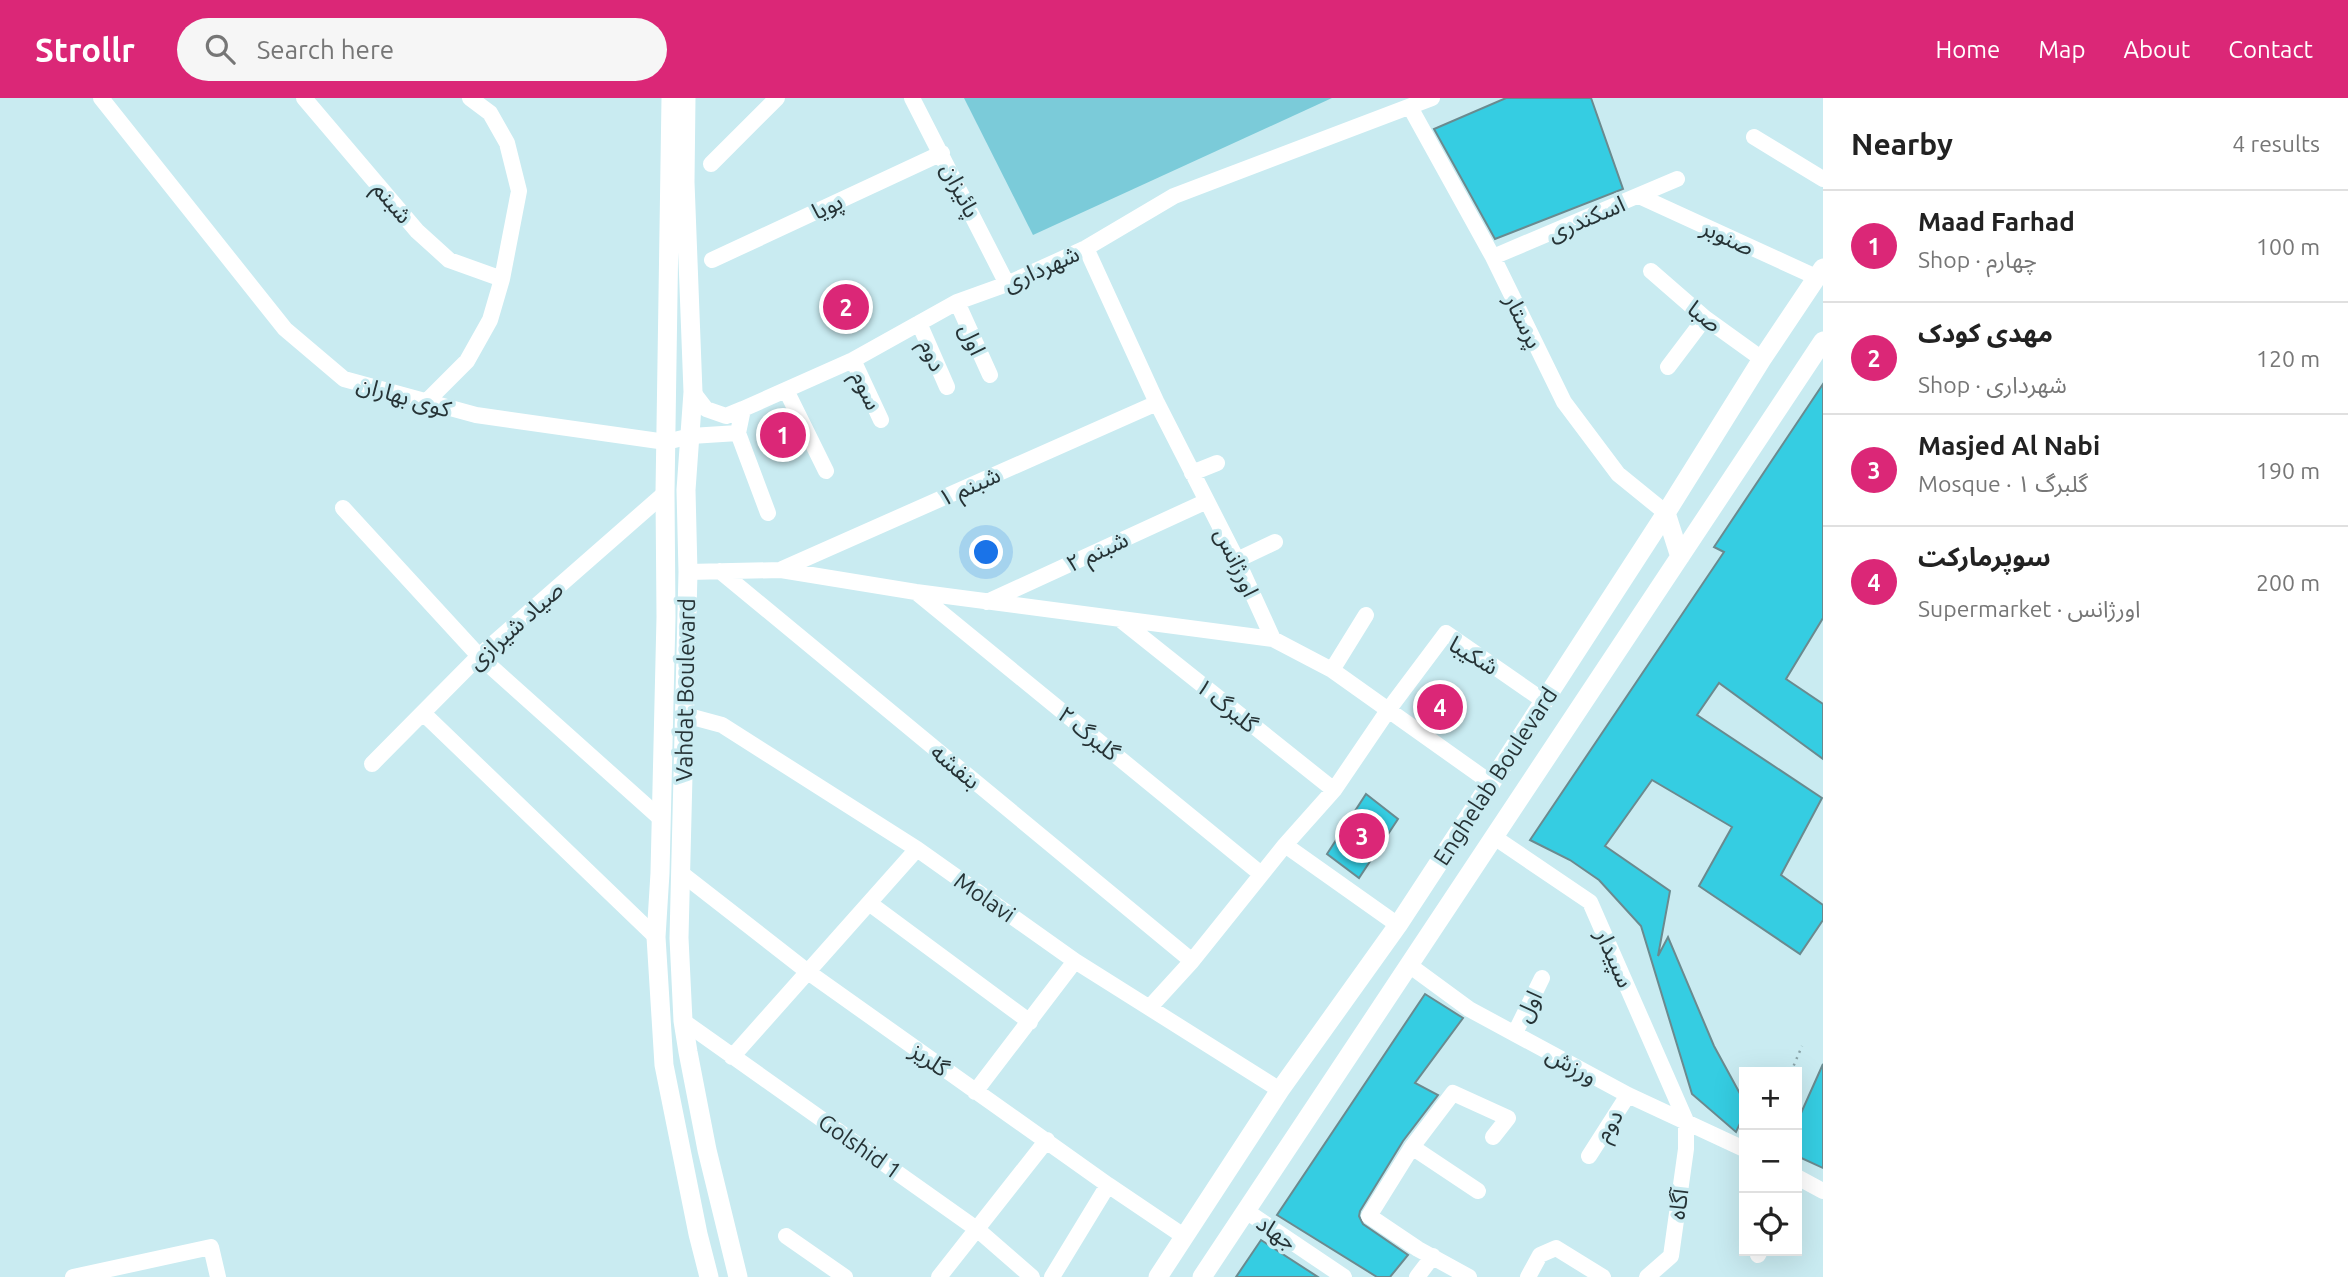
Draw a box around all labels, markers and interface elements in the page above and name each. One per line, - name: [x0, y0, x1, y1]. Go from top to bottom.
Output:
- search box: [177, 18, 667, 81]
- icon: search: [201, 30, 239, 68]
- text: Strollr: [35, 31, 135, 68]
- text: Search here: [257, 35, 394, 64]
- text: Home: [1935, 36, 2000, 63]
- text: Map: [2038, 36, 2085, 63]
- text: About: [2123, 36, 2190, 63]
- text: Contact: [2228, 36, 2313, 63]
- text: Nearby: [1851, 127, 1953, 161]
- text: 4 results: [2232, 131, 2320, 156]
- street label: پائیزان: [934, 158, 985, 223]
- street label: شبنم: [365, 176, 418, 231]
- street label: پویا: [808, 188, 848, 227]
- street label: اسکندری: [1544, 191, 1629, 247]
- text: Maad Farhad: [1918, 207, 2075, 236]
- street label: صنوبر: [1696, 214, 1758, 262]
- text: 1: [1868, 234, 1880, 259]
- text: 100 m: [2256, 234, 2320, 259]
- street label: شهرداری: [999, 240, 1084, 298]
- text: Shop · چهارم: [1918, 247, 2037, 272]
- pin: 2: [823, 281, 869, 333]
- street label: پرستار: [1497, 289, 1548, 354]
- street label: صبا: [1683, 295, 1727, 337]
- text: مهدی کودک: [1918, 318, 2053, 347]
- street label: اول: [953, 319, 991, 359]
- street label: دوم: [910, 335, 951, 377]
- text: 2: [1868, 346, 1880, 371]
- text: 120 m: [2256, 346, 2320, 371]
- street label: سوم: [842, 367, 887, 416]
- street label: کوی بهاران: [354, 371, 454, 423]
- text: Shop · شهرداری: [1918, 372, 2067, 397]
- pin: 1: [760, 409, 806, 461]
- text: Masjed Al Nabi: [1918, 431, 2100, 460]
- text: 3: [1868, 458, 1880, 483]
- text: 190 m: [2256, 458, 2320, 483]
- street label: شبنم ۱: [934, 461, 1006, 515]
- text: Mosque · گلبرگ ۱: [1918, 471, 2088, 496]
- street label: اورژانس: [1208, 524, 1264, 601]
- street label: شبنم ۲: [1062, 526, 1134, 581]
- your location: [969, 535, 1003, 569]
- text: سوپرمارکت: [1918, 542, 2051, 571]
- text: 4: [1868, 570, 1880, 595]
- text: 200 m: [2256, 570, 2320, 595]
- street label: صیاد شیرازی: [462, 576, 569, 676]
- text: Supermarket · اورژانس: [1918, 596, 2141, 621]
- street label: Vahdat Boulevard: [671, 598, 699, 782]
- street label: شکیبا: [1445, 631, 1503, 679]
- street label: گلبرگ ۱: [1190, 673, 1263, 739]
- pin: 4: [1417, 681, 1463, 733]
- street label: Enghelab Boulevard: [1428, 682, 1562, 870]
- street label: گلبرگ ۲: [1052, 701, 1125, 767]
- street label: بنفشه: [926, 738, 986, 794]
- pin: 3: [1339, 810, 1385, 862]
- street label: Molavi: [950, 867, 1020, 927]
- street label: سپیدار: [1588, 924, 1639, 992]
- street label: اول: [1510, 986, 1548, 1027]
- street label: گلریز: [904, 1036, 954, 1083]
- street label: ورزش: [1541, 1041, 1602, 1091]
- map controls: [1739, 1067, 1802, 1256]
- button: +: [1739, 1067, 1802, 1130]
- street label: دوم: [1589, 1105, 1632, 1149]
- street label: Golshid 1: [814, 1108, 906, 1184]
- button: −: [1739, 1130, 1802, 1193]
- street label: آگاه: [1663, 1186, 1693, 1221]
- button: locate: [1739, 1193, 1802, 1256]
- street label: جهاد: [1252, 1210, 1302, 1255]

